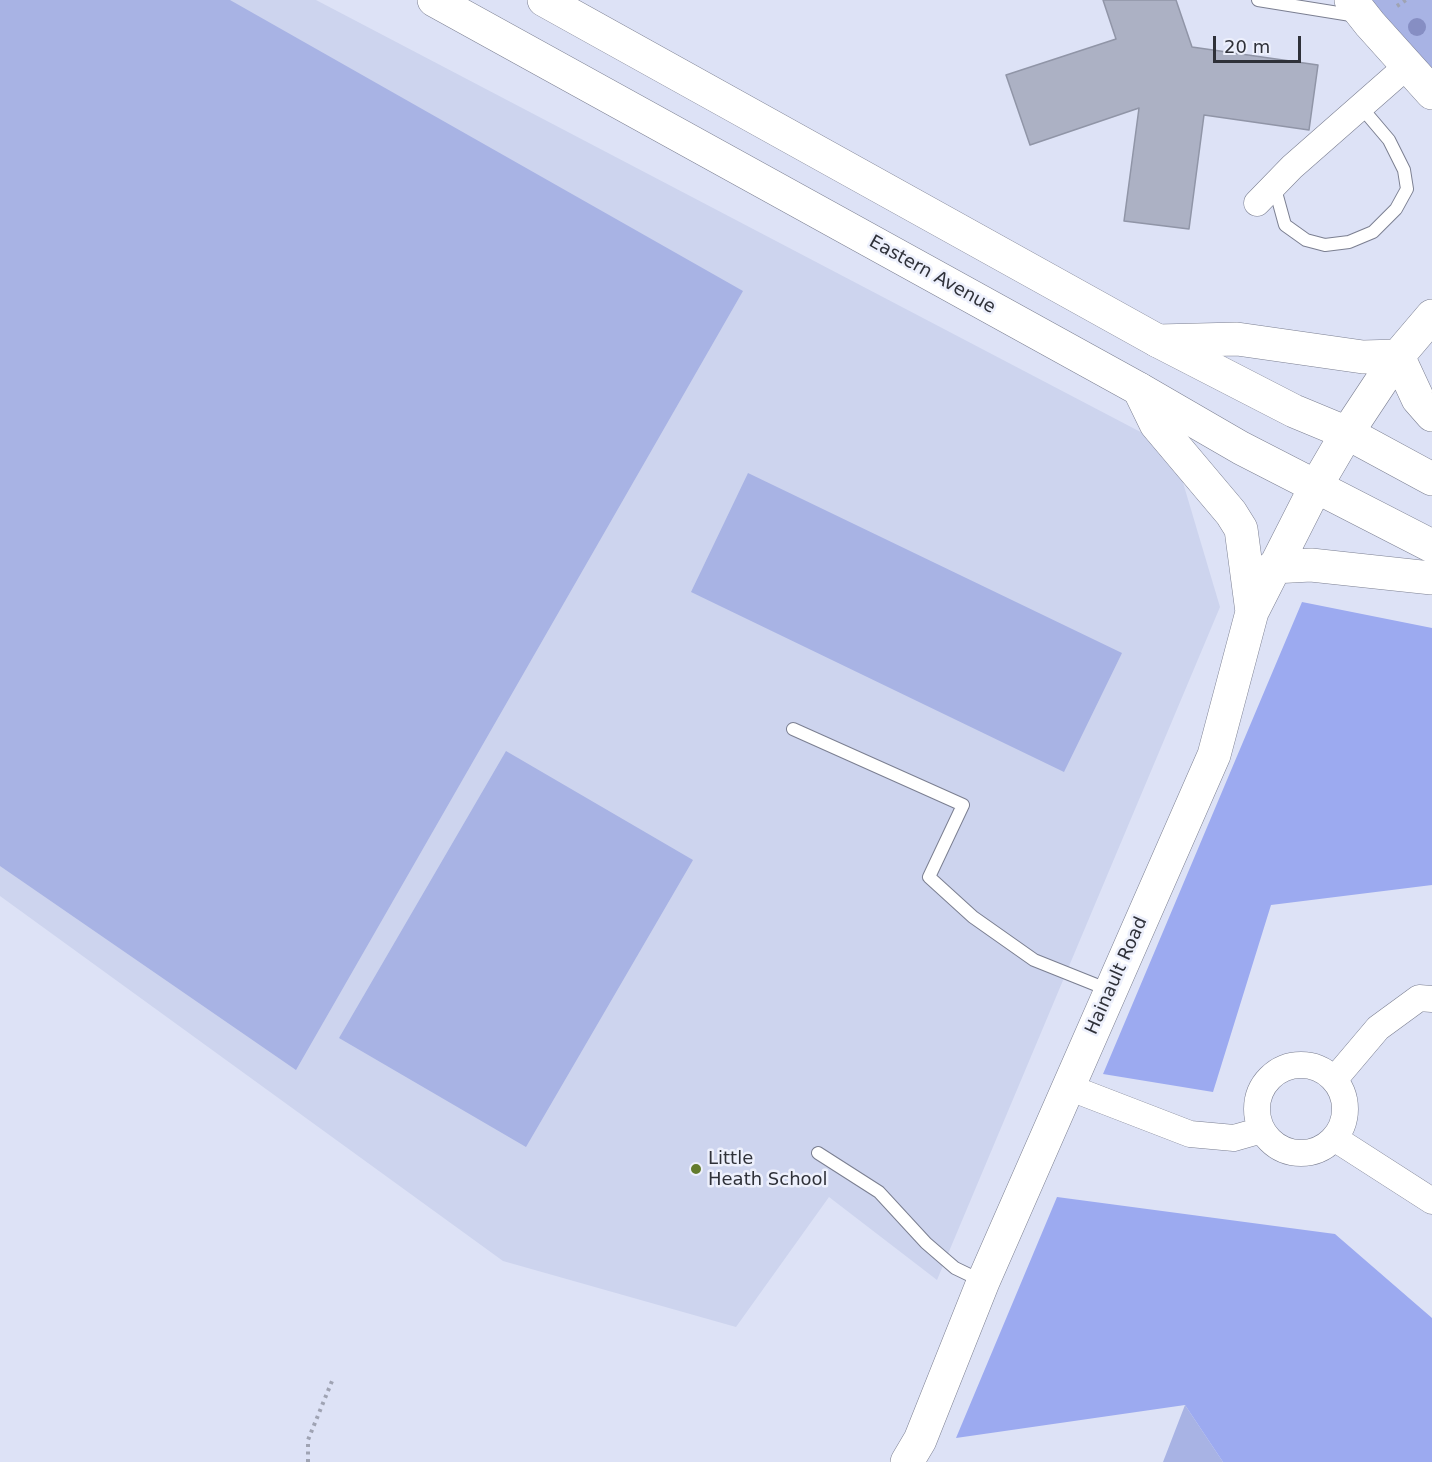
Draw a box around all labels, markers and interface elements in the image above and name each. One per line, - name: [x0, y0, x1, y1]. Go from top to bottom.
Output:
- scale bar: [1216, 24, 1304, 62]
- text: 20 m: [1224, 36, 1270, 57]
- street label: Eastern Avenue: [865, 231, 999, 319]
- street label: Hainault Road: [1081, 914, 1153, 1038]
- place label: Little Heath School: [708, 1148, 828, 1190]
- marker: Little Heath School: [689, 1162, 703, 1176]

